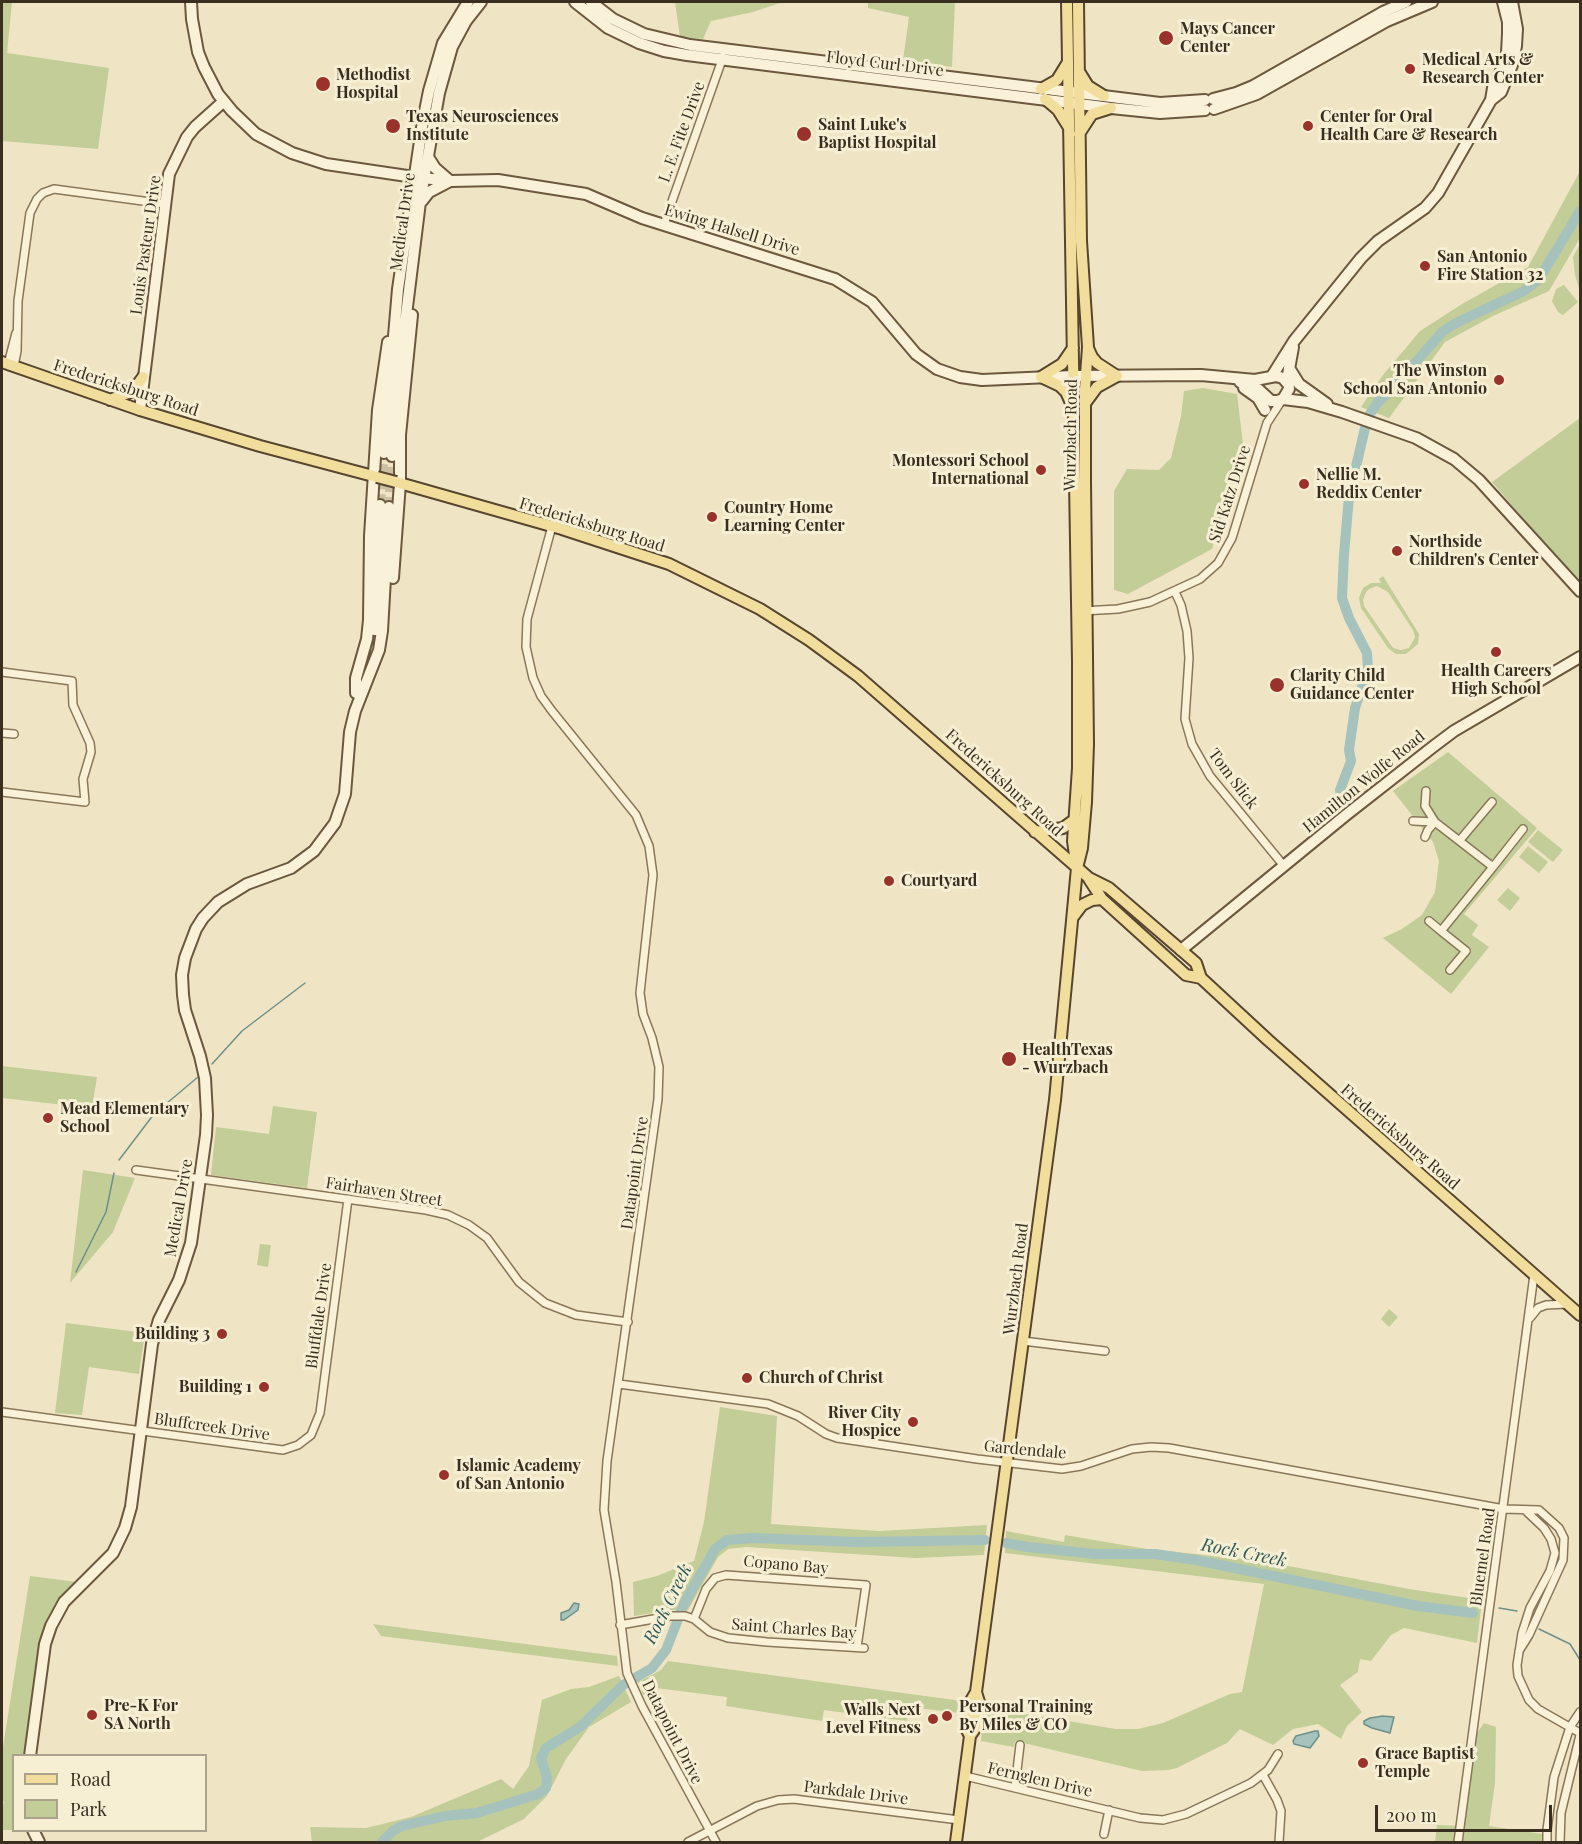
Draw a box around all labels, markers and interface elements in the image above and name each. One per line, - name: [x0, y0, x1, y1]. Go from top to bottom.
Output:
- place label: Mays Cancer Center: [1180, 19, 1275, 57]
- marker: Mays Cancer Center: [1157, 29, 1175, 47]
- street label: Floyd Curl Drive: [825, 47, 945, 81]
- place label: Medical Arts & Research Center: [1422, 50, 1544, 88]
- marker: Medical Arts & Research Center: [1403, 62, 1417, 76]
- place label: Methodist Hospital: [336, 65, 411, 103]
- marker: Methodist Hospital: [314, 75, 332, 93]
- street label: L. E. Fite Drive: [655, 79, 709, 185]
- place label: Texas Neurosciences Institute: [406, 107, 559, 145]
- place label: Center for Oral Health Care & Research: [1320, 107, 1497, 145]
- place label: Saint Luke's Baptist Hospital: [818, 115, 937, 153]
- marker: Texas Neurosciences Institute: [384, 117, 402, 135]
- marker: Center for Oral Health Care & Research: [1301, 119, 1315, 133]
- marker: Saint Luke's Baptist Hospital: [795, 125, 813, 143]
- street label: Medical Drive: [387, 172, 419, 272]
- street label: Louis Pasteur Drive: [127, 174, 165, 316]
- street label: Ewing Halsell Drive: [662, 200, 802, 260]
- place label: San Antonio Fire Station 32: [1437, 247, 1543, 285]
- marker: San Antonio Fire Station 32: [1418, 259, 1432, 273]
- street label: Fredericksburg Road: [51, 356, 201, 420]
- place label: The Winston School San Antonio: [1343, 361, 1487, 399]
- marker: The Winston School San Antonio: [1492, 373, 1506, 387]
- street label: Wurzbach Road: [1060, 379, 1082, 491]
- street label: Sid Katz Drive: [1205, 443, 1255, 545]
- place label: Montessori School International: [892, 451, 1029, 489]
- marker: Montessori School International: [1034, 463, 1048, 477]
- place label: Nellie M. Reddix Center: [1316, 465, 1422, 503]
- marker: Nellie M. Reddix Center: [1297, 477, 1311, 491]
- street label: Fredericksburg Road: [517, 494, 667, 556]
- place label: Country Home Learning Center: [724, 498, 845, 536]
- marker: Country Home Learning Center: [705, 510, 719, 524]
- place label: Northside Children's Center: [1409, 532, 1538, 570]
- marker: Northside Children's Center: [1390, 544, 1404, 558]
- marker: Health Careers High School: [1489, 645, 1503, 659]
- place label: Health Careers High School: [1441, 661, 1551, 699]
- place label: Clarity Child Guidance Center: [1290, 666, 1414, 704]
- marker: Clarity Child Guidance Center: [1268, 676, 1286, 694]
- street label: Fredericksburg Road: [941, 725, 1067, 841]
- street label: Hamilton Wolfe Road: [1299, 727, 1429, 837]
- street label: Tom Slick: [1204, 745, 1262, 813]
- place label: Courtyard: [901, 871, 977, 891]
- marker: Courtyard: [882, 874, 896, 888]
- place label: HealthTexas - Wurzbach: [1022, 1040, 1113, 1078]
- marker: HealthTexas - Wurzbach: [1000, 1050, 1018, 1068]
- street label: Fredericksburg Road: [1337, 1080, 1463, 1194]
- place label: Mead Elementary School: [60, 1099, 189, 1137]
- marker: Mead Elementary School: [41, 1111, 55, 1125]
- street label: Datapoint Drive: [618, 1115, 652, 1231]
- street label: Medical Drive: [161, 1157, 197, 1259]
- street label: Fairhaven Street: [324, 1173, 444, 1211]
- street label: Wurzbach Road: [1000, 1222, 1032, 1336]
- street label: Bluffdale Drive: [302, 1262, 336, 1370]
- place label: Building 3: [135, 1324, 210, 1344]
- marker: Building 3: [215, 1327, 229, 1341]
- place label: Church of Christ: [759, 1368, 883, 1388]
- marker: Church of Christ: [740, 1371, 754, 1385]
- place label: Building 1: [179, 1377, 252, 1397]
- marker: Building 1: [257, 1380, 271, 1394]
- place label: River City Hospice: [828, 1403, 901, 1441]
- street label: Bluffcreek Drive: [153, 1409, 271, 1445]
- marker: River City Hospice: [906, 1415, 920, 1429]
- street label: Gardendale: [983, 1437, 1067, 1463]
- place label: Islamic Academy of San Antonio: [456, 1456, 581, 1494]
- marker: Islamic Academy of San Antonio: [437, 1468, 451, 1482]
- street label: Bluemel Road: [1467, 1507, 1499, 1607]
- water label: Rock Creek: [1200, 1534, 1288, 1572]
- street label: Copano Bay: [743, 1552, 829, 1578]
- water label: Rock Creek: [639, 1560, 697, 1648]
- street label: Saint Charles Bay: [731, 1615, 857, 1643]
- street label: Datapoint Drive: [638, 1677, 706, 1787]
- place label: Pre-K For SA North: [104, 1696, 178, 1734]
- place label: Personal Training By Miles & CO: [959, 1697, 1093, 1735]
- place label: Walls Next Level Fitness: [826, 1700, 921, 1738]
- marker: Pre-K For SA North: [85, 1708, 99, 1722]
- marker: Personal Training By Miles & CO: [940, 1709, 954, 1723]
- marker: Walls Next Level Fitness: [926, 1712, 940, 1726]
- place label: Grace Baptist Temple: [1375, 1744, 1475, 1782]
- legend: [12, 1754, 207, 1832]
- marker: Grace Baptist Temple: [1356, 1756, 1370, 1770]
- street label: Fernglen Drive: [986, 1759, 1094, 1801]
- text: Road: [70, 1767, 111, 1791]
- street label: Parkdale Drive: [803, 1777, 909, 1809]
- scale bar: [1378, 1793, 1555, 1831]
- text: Park: [70, 1797, 107, 1821]
- text: 200 m: [1386, 1803, 1437, 1827]

